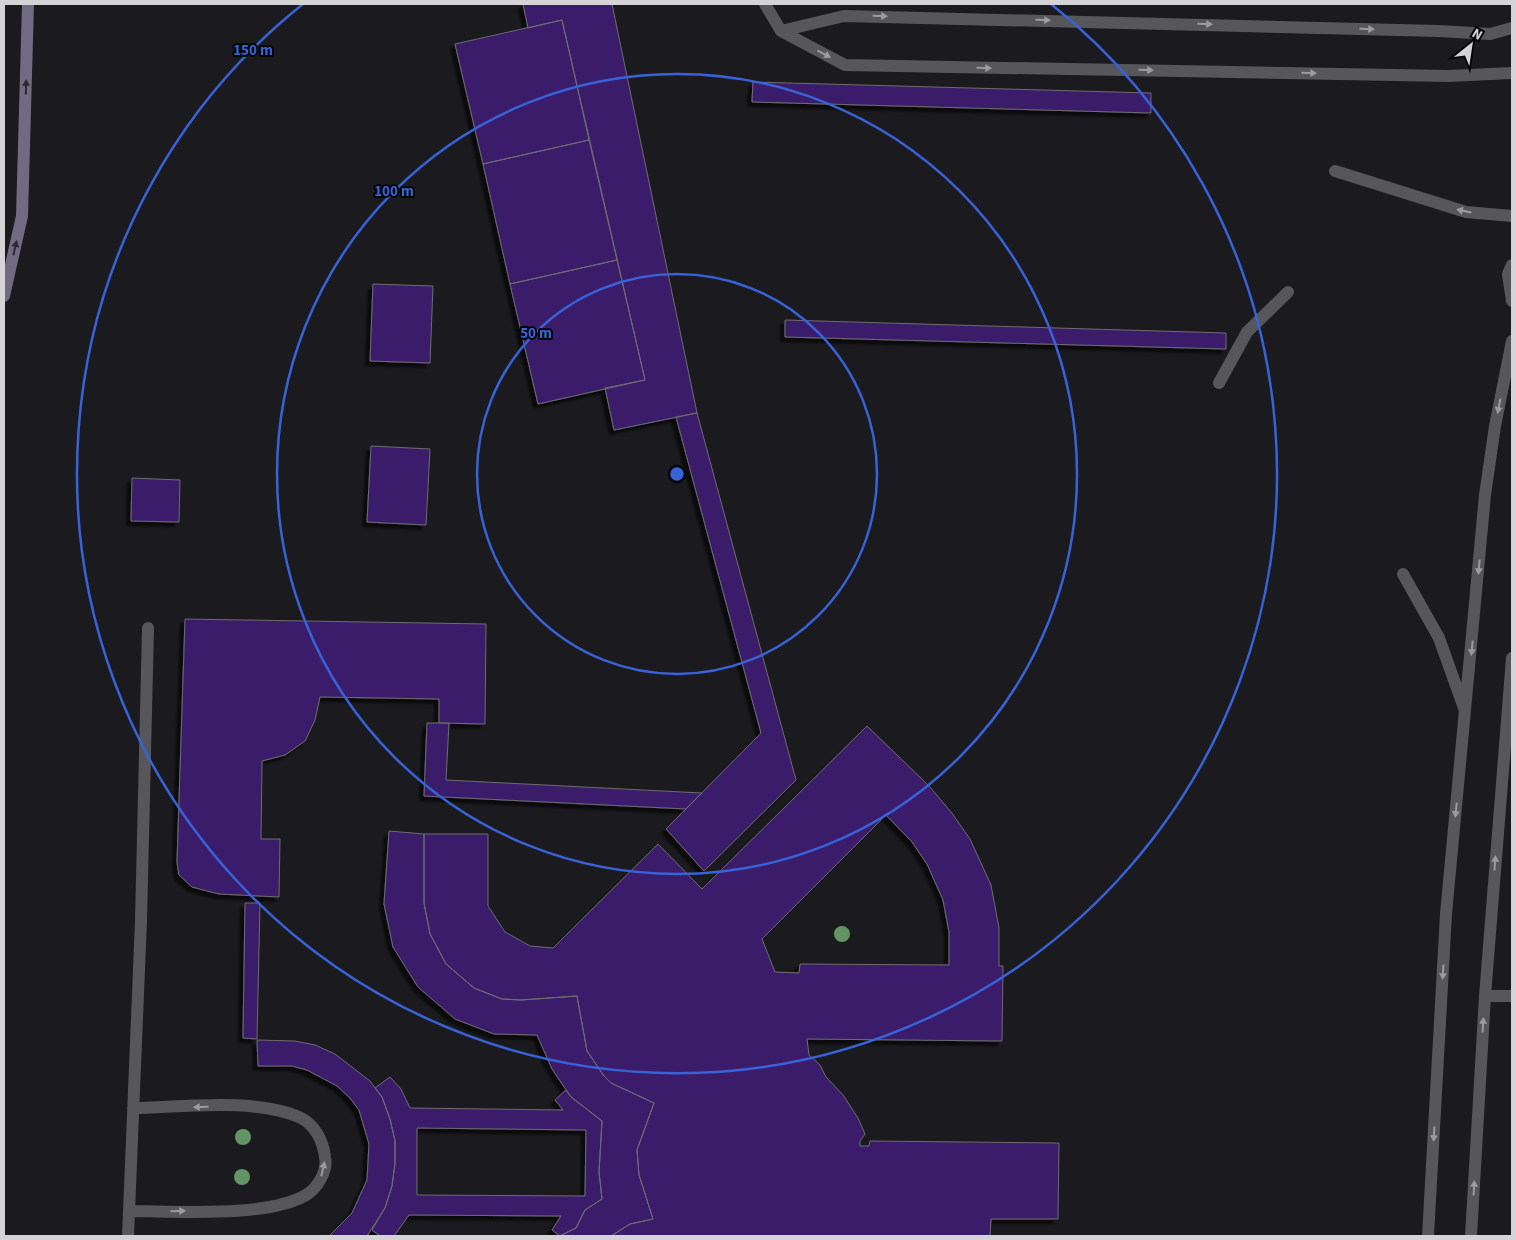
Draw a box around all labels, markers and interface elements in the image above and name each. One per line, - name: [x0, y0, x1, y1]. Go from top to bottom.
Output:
- one-way arrow: [872, 13, 888, 21]
- one-way arrow: [1035, 16, 1051, 24]
- one-way arrow: [1197, 20, 1213, 28]
- north arrow: [1446, 20, 1496, 70]
- text: N: [1468, 24, 1486, 46]
- one-way arrow: [1360, 25, 1376, 33]
- text: 150 m: [233, 40, 273, 61]
- one-way arrow: [817, 50, 831, 58]
- one-way arrow: [976, 64, 992, 72]
- one-way arrow: [1139, 67, 1155, 75]
- one-way arrow: [1301, 69, 1317, 77]
- one-way arrow: [23, 78, 31, 94]
- text: 100 m: [374, 181, 414, 202]
- one-way arrow: [1456, 207, 1471, 215]
- one-way arrow: [11, 240, 19, 256]
- text: 50 m: [520, 323, 552, 344]
- one-way arrow: [1495, 398, 1503, 414]
- centre of rings: [668, 465, 686, 483]
- one-way arrow: [1475, 559, 1483, 575]
- one-way arrow: [1468, 641, 1476, 657]
- one-way arrow: [1452, 802, 1460, 818]
- one-way arrow: [1492, 855, 1500, 871]
- one-way arrow: [1439, 964, 1447, 980]
- one-way arrow: [1480, 1017, 1488, 1033]
- one-way arrow: [193, 1103, 209, 1111]
- one-way arrow: [1429, 1126, 1437, 1142]
- one-way arrow: [320, 1161, 328, 1177]
- one-way arrow: [1471, 1179, 1479, 1195]
- one-way arrow: [170, 1206, 186, 1214]

